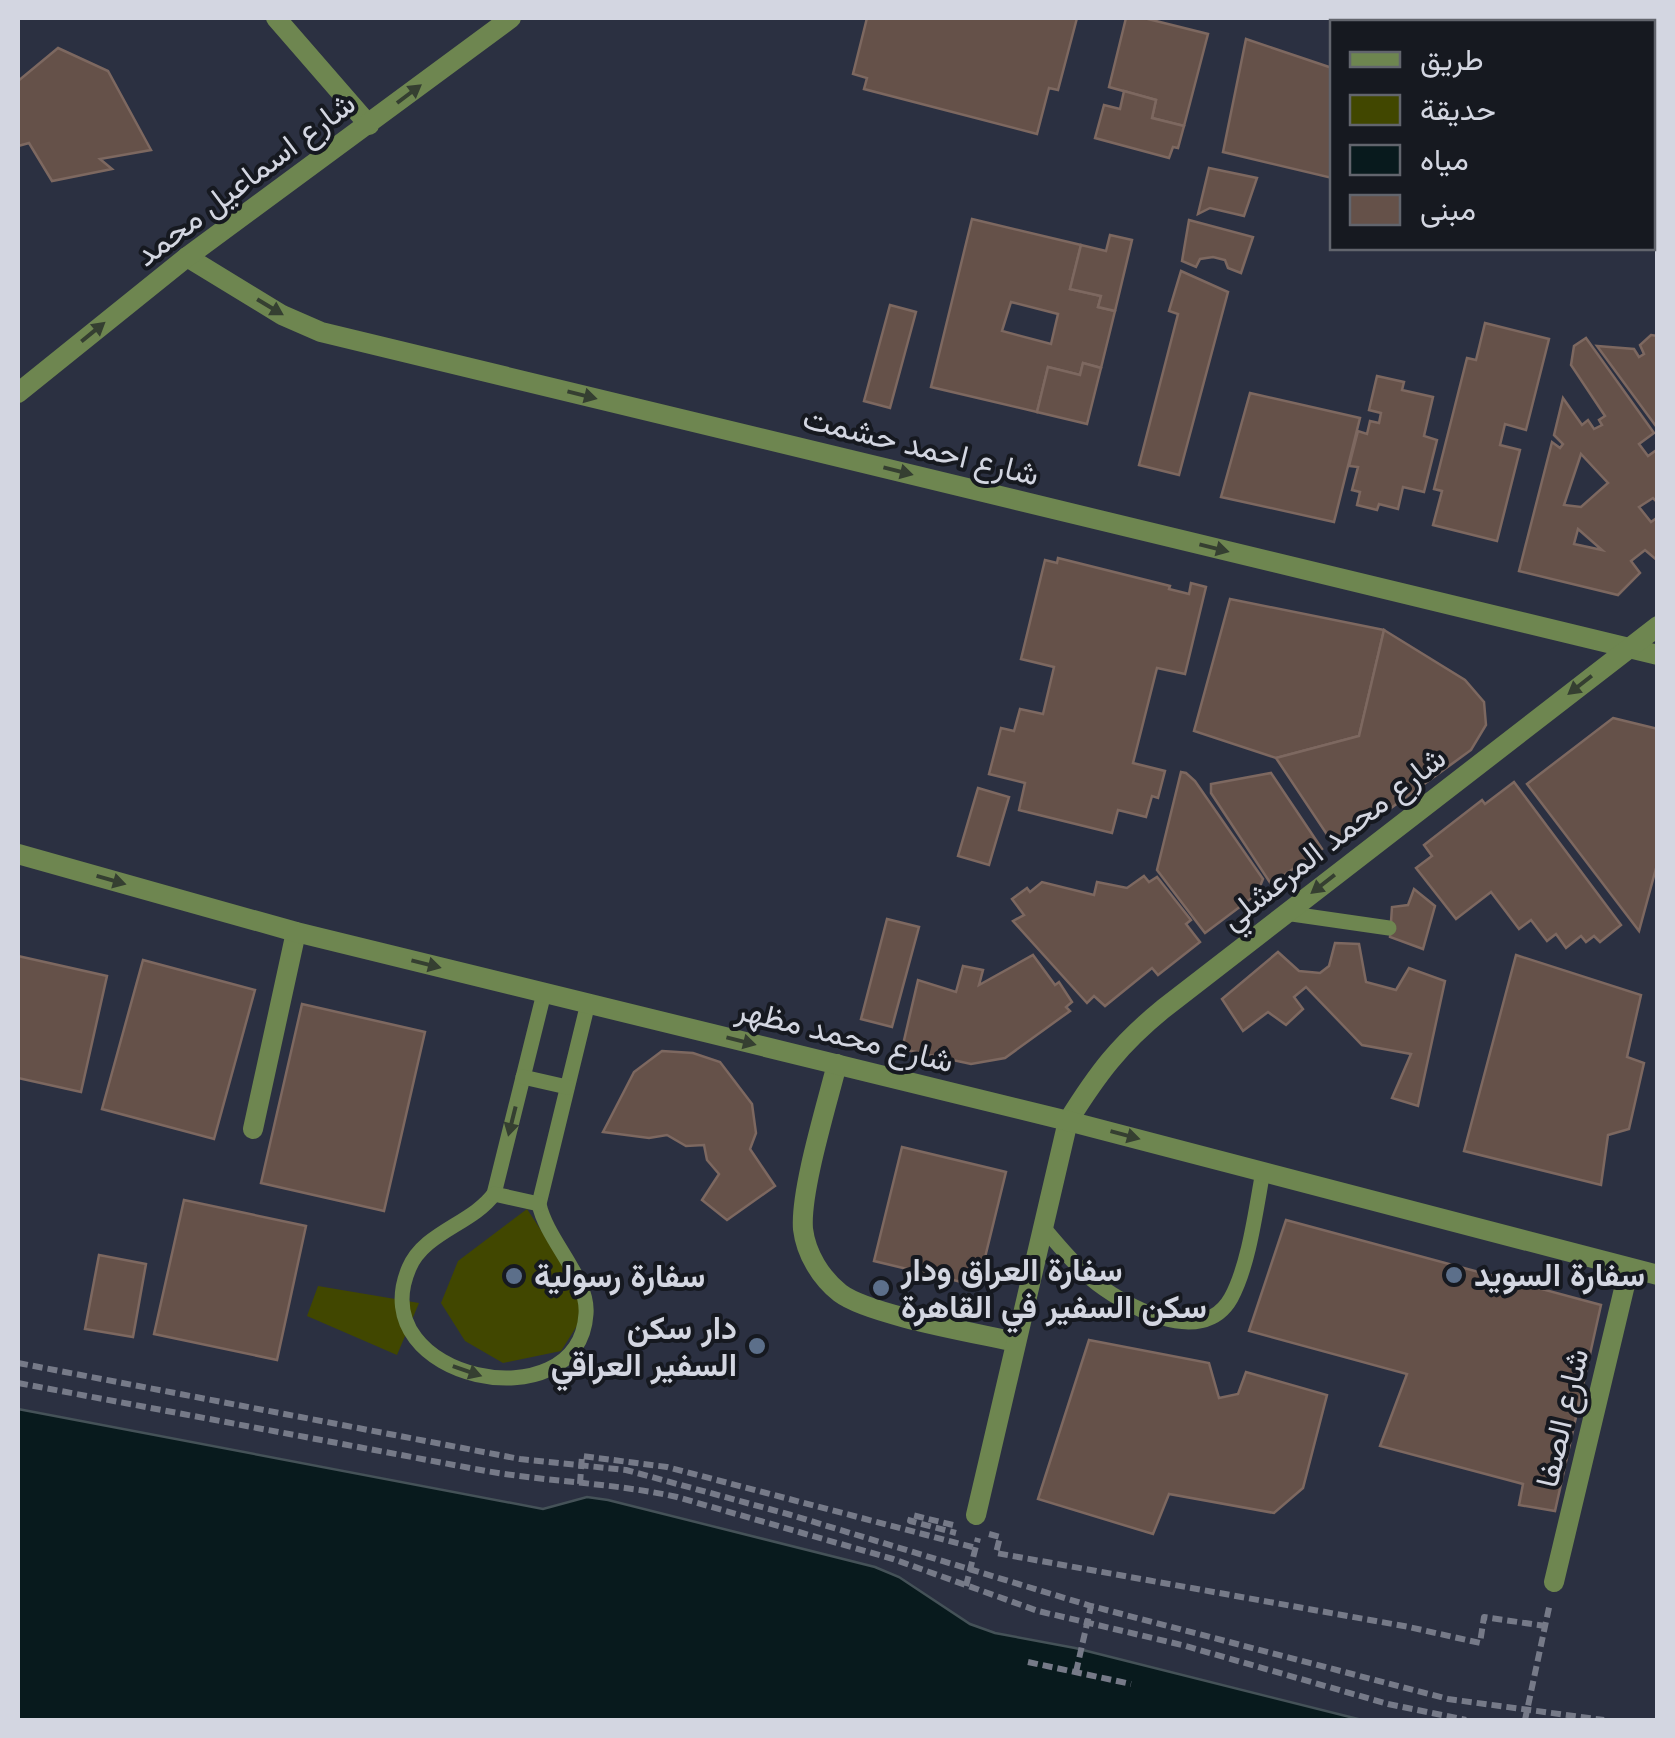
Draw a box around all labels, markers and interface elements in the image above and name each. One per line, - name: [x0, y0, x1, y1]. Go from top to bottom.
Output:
- legend: [1330, 20, 1655, 250]
- text: طريق: [1420, 41, 1484, 78]
- street label: شارع اسماعيل محمد: [127, 83, 364, 276]
- one-way arrow: [396, 85, 422, 105]
- text: حديقة: [1420, 91, 1496, 128]
- text: مياه: [1420, 141, 1469, 178]
- text: مبنى: [1420, 191, 1476, 228]
- one-way arrow: [256, 298, 284, 315]
- one-way arrow: [81, 322, 106, 343]
- one-way arrow: [567, 388, 598, 403]
- street label: شارع احمد حشمت: [798, 397, 1043, 497]
- one-way arrow: [883, 464, 914, 480]
- one-way arrow: [1199, 541, 1230, 556]
- one-way arrow: [1567, 674, 1593, 695]
- street label: شارع محمد المرعشلي: [1212, 738, 1457, 943]
- one-way arrow: [96, 873, 127, 889]
- one-way arrow: [1310, 873, 1336, 894]
- one-way arrow: [410, 957, 441, 972]
- street label: شارع محمد مظهر: [731, 988, 958, 1083]
- one-way arrow: [726, 1033, 757, 1049]
- one-way arrow: [504, 1106, 519, 1137]
- one-way arrow: [1110, 1128, 1141, 1144]
- place label: سفارة العراق ودار سكن السفير في القاهرة: [900, 1250, 1207, 1334]
- place label: سفارة السويد: [1474, 1255, 1645, 1295]
- place label: سفارة رسولية: [534, 1256, 705, 1296]
- marker: سفارة السويد: [1443, 1264, 1465, 1286]
- marker: سفارة رسولية: [503, 1265, 525, 1287]
- marker: سفارة العراق ودار سكن السفير في القاهرة: [870, 1277, 892, 1299]
- place label: دار سكن السفير العراقي: [551, 1308, 737, 1392]
- marker: دار سكن السفير العراقي: [746, 1335, 768, 1357]
- street label: شارع الصفا: [1527, 1345, 1599, 1492]
- one-way arrow: [452, 1365, 482, 1380]

